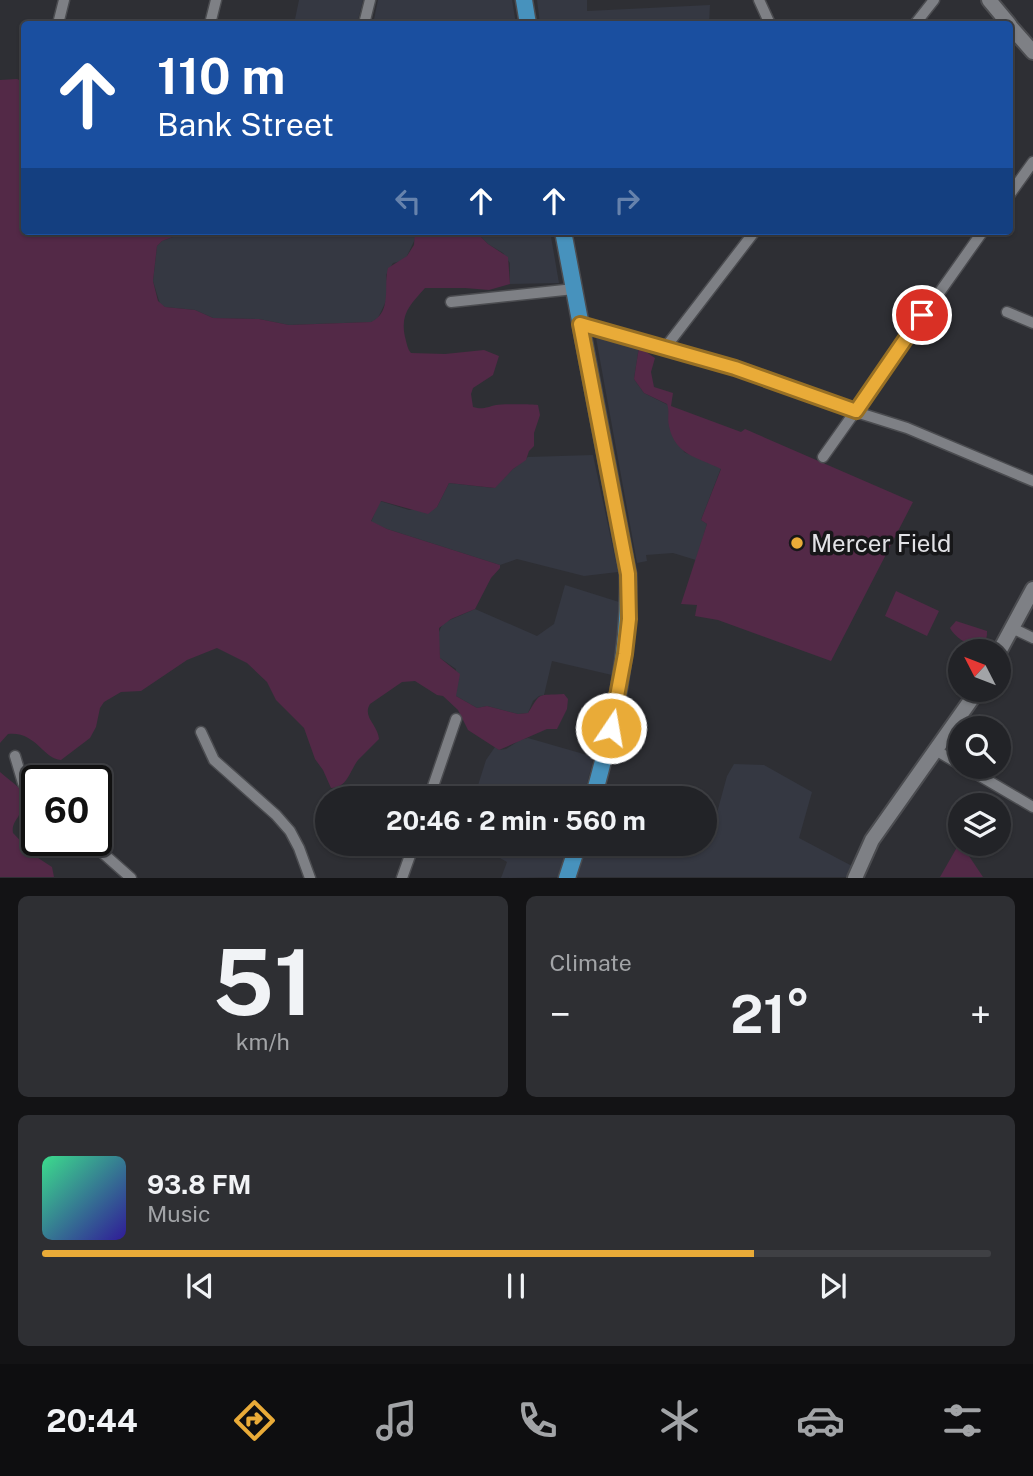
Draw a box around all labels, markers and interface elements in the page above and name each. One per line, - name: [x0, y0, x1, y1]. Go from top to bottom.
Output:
- text: 110 m: [157, 47, 285, 105]
- icon: ahead: [42, 49, 133, 140]
- text: Bank Street: [157, 106, 334, 143]
- icon: left: [389, 182, 427, 220]
- icon: ahead: [462, 182, 500, 220]
- icon: ahead: [535, 182, 573, 220]
- icon: right: [608, 182, 646, 220]
- pin: [892, 285, 952, 345]
- icon: arrive: [903, 296, 941, 334]
- place label: Mercer Field: [811, 529, 951, 557]
- marker: Mercer Field: [789, 535, 805, 551]
- north arrow: [948, 639, 1012, 702]
- map controls: [948, 639, 1011, 856]
- position arrow: [574, 691, 648, 765]
- button: search: [948, 716, 1011, 779]
- speed limit sign: 60: [21, 765, 112, 856]
- button: layers: [948, 793, 1011, 856]
- text: 20:46 · 2 min · 560 m: [386, 805, 646, 836]
- text: 51: [213, 929, 313, 1035]
- text: Climate: [550, 949, 632, 976]
- text: 21°: [730, 984, 810, 1045]
- text: −: [550, 992, 571, 1037]
- text: +: [970, 992, 991, 1037]
- text: km/h: [236, 1028, 290, 1055]
- text: 93.8 FM: [147, 1169, 251, 1200]
- text: Music: [147, 1200, 211, 1227]
- icon: previous: [181, 1267, 219, 1305]
- icon: pause: [497, 1267, 535, 1305]
- icon: next: [814, 1267, 852, 1305]
- icon: directions: [230, 1396, 279, 1445]
- icon: music: [372, 1396, 421, 1445]
- icon: phone: [513, 1396, 562, 1445]
- icon: climate: [655, 1396, 704, 1445]
- icon: car: [796, 1396, 845, 1445]
- icon: filters: [938, 1396, 987, 1445]
- text: 20:44: [46, 1402, 138, 1439]

